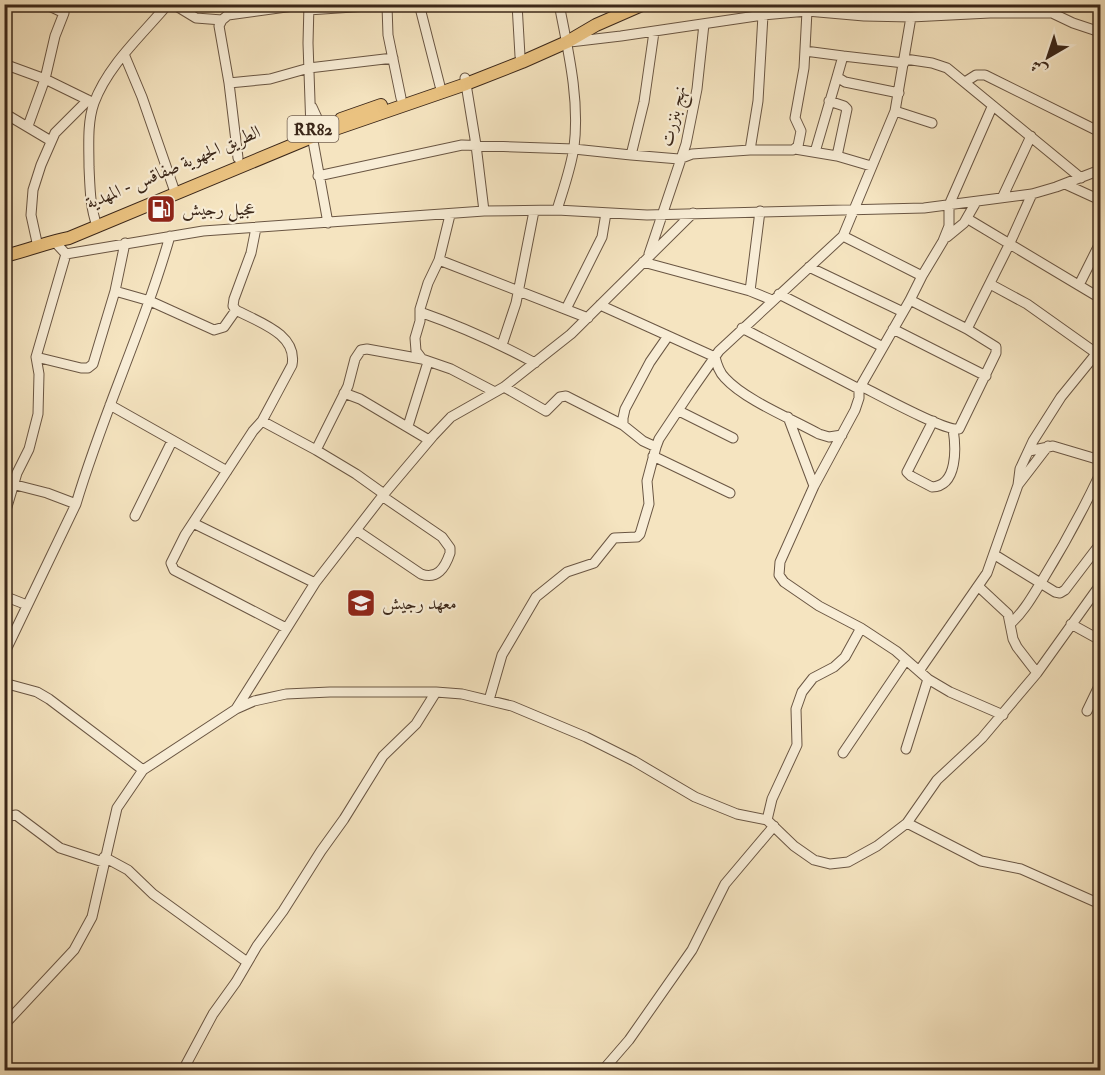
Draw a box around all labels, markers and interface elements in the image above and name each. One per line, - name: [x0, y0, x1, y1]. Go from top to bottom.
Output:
- north arrow: [1018, 27, 1078, 87]
- text: ش: [1027, 55, 1052, 81]
- street label: نهج بنزرت: [655, 83, 696, 150]
- road number: RR82: [288, 116, 338, 142]
- street label: الطريق الجهوية صفاقس - المهدية: [82, 120, 264, 215]
- fuel station icon: عجيل رجيش: [145, 193, 177, 225]
- place label: عجيل رجيش: [182, 198, 255, 222]
- school or university icon: معهد رجيش: [345, 587, 377, 619]
- place label: معهد رجيش: [382, 592, 457, 615]

